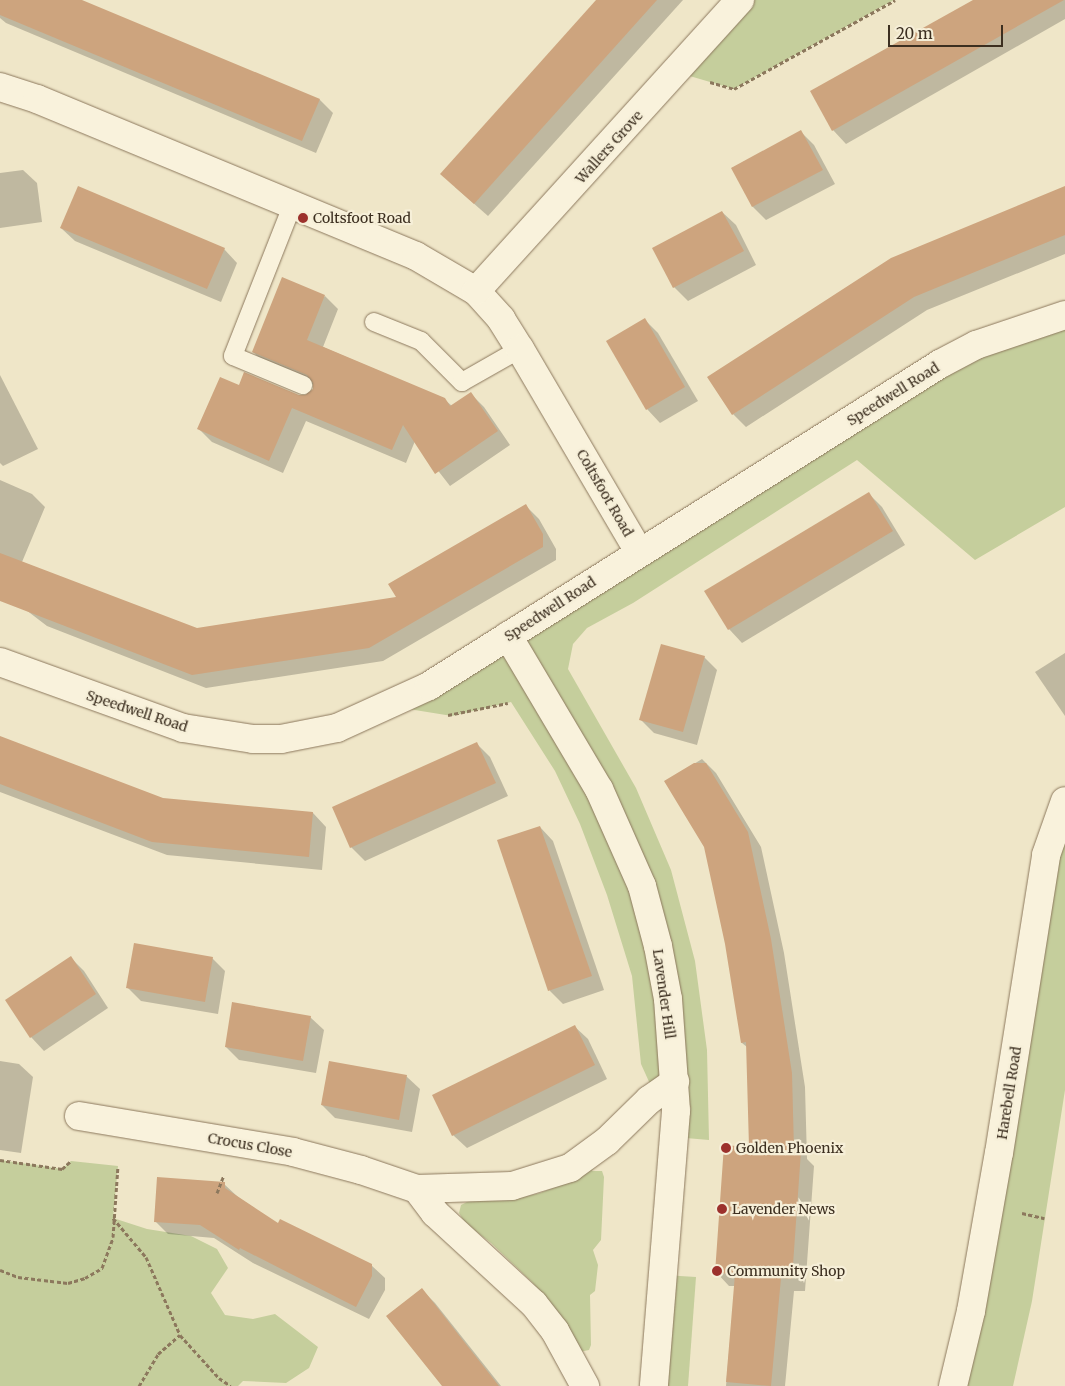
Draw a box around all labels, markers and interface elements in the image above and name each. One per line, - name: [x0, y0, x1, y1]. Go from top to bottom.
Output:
- scale bar: [890, 15, 1005, 47]
- text: 20 m: [896, 24, 933, 43]
- street label: Wallers Grove: [572, 107, 646, 187]
- place label: Coltsfoot Road: [313, 210, 411, 226]
- marker: Coltsfoot Road: [297, 212, 309, 224]
- street label: Speedwell Road: [844, 359, 942, 429]
- street label: Coltsfoot Road: [573, 446, 637, 540]
- street label: Speedwell Road: [501, 573, 599, 645]
- street label: Speedwell Road: [84, 687, 190, 735]
- street label: Lavender Hill: [649, 948, 679, 1040]
- street label: Harebell Road: [993, 1045, 1025, 1141]
- street label: Crocus Close: [207, 1129, 293, 1161]
- place label: Golden Phoenix: [736, 1140, 843, 1156]
- marker: Golden Phoenix: [720, 1142, 732, 1154]
- place label: Lavender News: [732, 1201, 835, 1217]
- marker: Lavender News: [716, 1203, 728, 1215]
- place label: Community Shop: [727, 1263, 845, 1279]
- marker: Community Shop: [711, 1265, 723, 1277]

